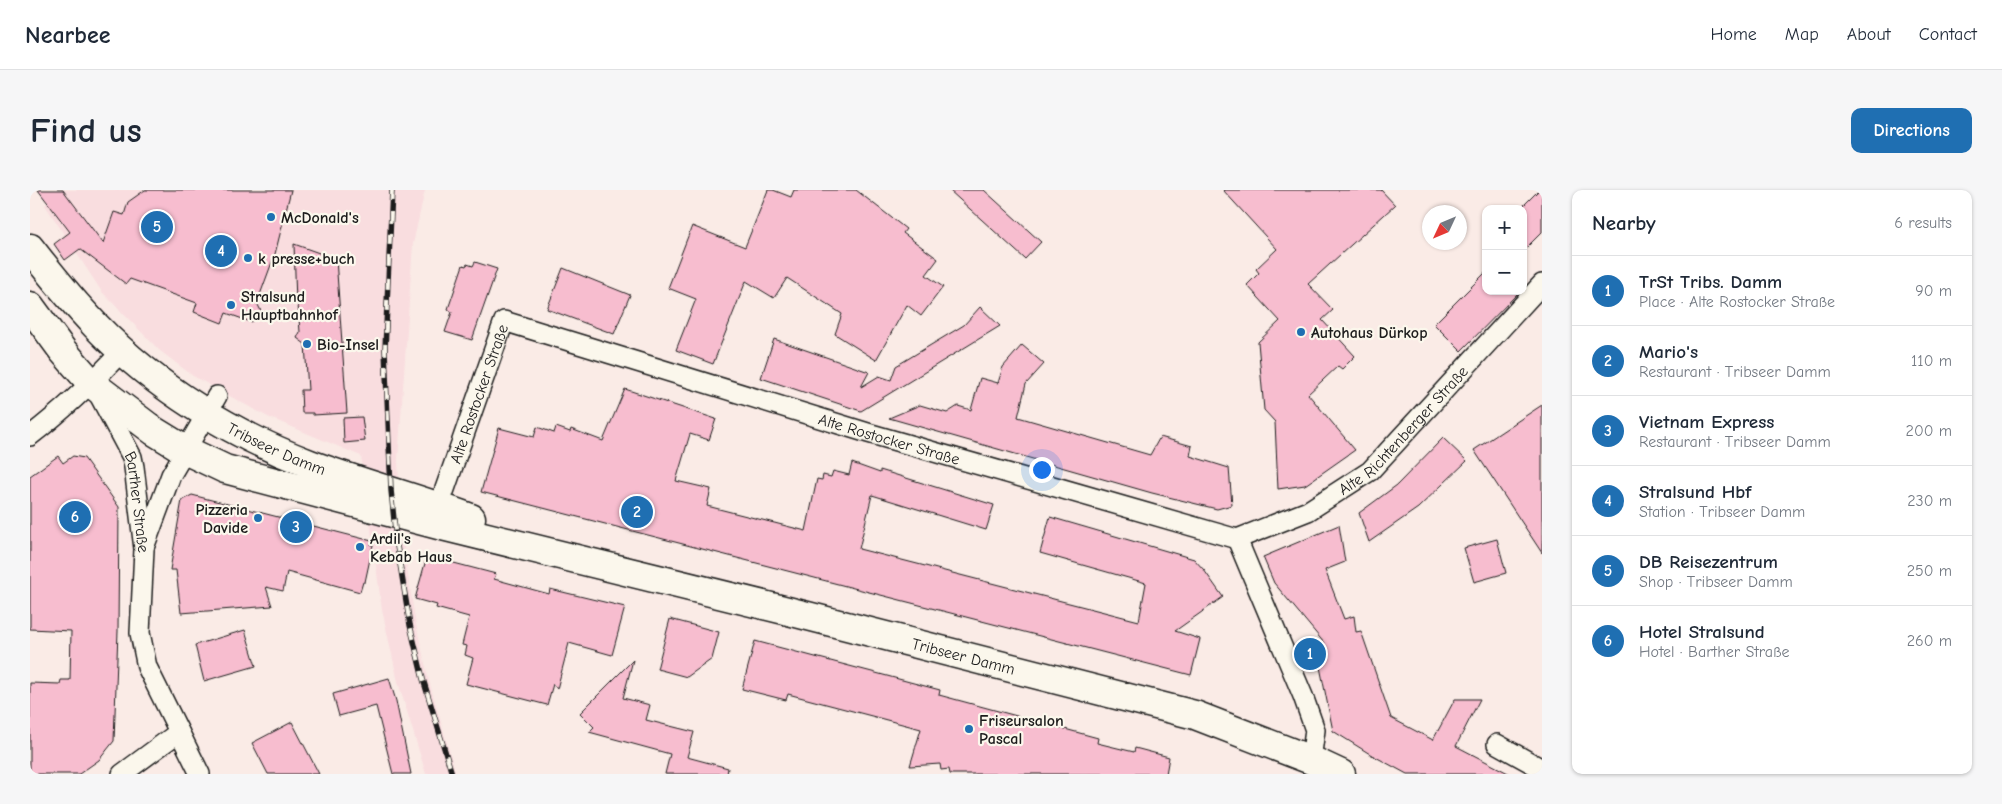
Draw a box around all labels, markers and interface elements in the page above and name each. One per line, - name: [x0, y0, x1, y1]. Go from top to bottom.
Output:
- text: Nearbee: [25, 21, 110, 49]
- text: Home: [1710, 24, 1757, 45]
- text: Map: [1785, 24, 1819, 45]
- text: About: [1847, 24, 1891, 45]
- text: Contact: [1919, 24, 1977, 45]
- button: Directions: [1851, 108, 1972, 153]
- text: Find us: [30, 110, 142, 151]
- north arrow: [1422, 205, 1467, 250]
- map controls: [1482, 205, 1527, 295]
- button: +: [1482, 205, 1527, 250]
- pin: 5: [141, 208, 173, 246]
- place label: McDonald's: [281, 209, 359, 227]
- marker: McDonald's: [265, 211, 277, 223]
- text: Nearby: [1592, 211, 1656, 235]
- text: 6 results: [1894, 214, 1952, 232]
- pin: 4: [205, 232, 237, 270]
- place label: k presse+buch: [258, 250, 355, 268]
- button: −: [1482, 250, 1527, 295]
- marker: k presse+buch: [242, 252, 254, 264]
- text: TrSt Tribs. Damm: [1639, 271, 1782, 293]
- text: 1: [1605, 282, 1611, 300]
- text: 90 m: [1915, 282, 1952, 300]
- place label: Stralsund Hauptbahnhof: [241, 288, 339, 324]
- text: Place · Alte Rostocker Straße: [1639, 293, 1835, 311]
- marker: Stralsund Hauptbahnhof: [225, 299, 237, 311]
- street label: Alte Rostocker Straße: [447, 322, 512, 466]
- place label: Autohaus Dürkop: [1311, 324, 1427, 342]
- marker: Autohaus Dürkop: [1295, 326, 1307, 338]
- place label: Bio-Insel: [317, 336, 379, 354]
- marker: Bio-Insel: [301, 338, 313, 350]
- text: Mario's: [1639, 341, 1698, 363]
- text: 2: [1604, 352, 1612, 370]
- text: 110 m: [1911, 352, 1952, 370]
- street label: Alte Richtenberger Straße: [1335, 363, 1472, 499]
- text: Restaurant · Tribseer Damm: [1639, 363, 1831, 381]
- street label: Alte Rostocker Straße: [816, 410, 962, 469]
- text: Vietnam Express: [1639, 411, 1774, 433]
- street label: Tribseer Damm: [224, 419, 328, 479]
- text: 3: [1604, 422, 1612, 440]
- text: 200 m: [1906, 422, 1952, 440]
- text: Restaurant · Tribseer Damm: [1639, 433, 1831, 451]
- street label: Barther Straße: [121, 449, 152, 554]
- your location: [1029, 457, 1055, 483]
- text: Stralsund Hbf: [1639, 481, 1751, 503]
- text: 4: [1604, 492, 1612, 510]
- text: 230 m: [1907, 492, 1952, 510]
- pin: 2: [621, 493, 653, 531]
- pin: 6: [59, 498, 91, 536]
- place label: Pizzeria Davide: [196, 501, 248, 537]
- text: Station · Tribseer Damm: [1639, 503, 1805, 521]
- pin: 3: [280, 508, 312, 546]
- marker: Pizzeria Davide: [252, 512, 264, 524]
- place label: Ardil's Kebab Haus: [370, 530, 452, 566]
- marker: Ardil's Kebab Haus: [354, 541, 366, 553]
- text: DB Reisezentrum: [1639, 551, 1778, 573]
- text: 5: [1604, 562, 1612, 580]
- text: 250 m: [1907, 562, 1952, 580]
- text: Shop · Tribseer Damm: [1639, 573, 1793, 591]
- text: Hotel Stralsund: [1639, 621, 1765, 643]
- text: 6: [1604, 632, 1612, 650]
- text: 260 m: [1907, 632, 1952, 650]
- street label: Tribseer Damm: [910, 635, 1017, 679]
- pin: 1: [1294, 635, 1326, 673]
- text: Hotel · Barther Straße: [1639, 643, 1790, 661]
- place label: Friseursalon Pascal: [979, 712, 1064, 748]
- marker: Friseursalon Pascal: [963, 723, 975, 735]

